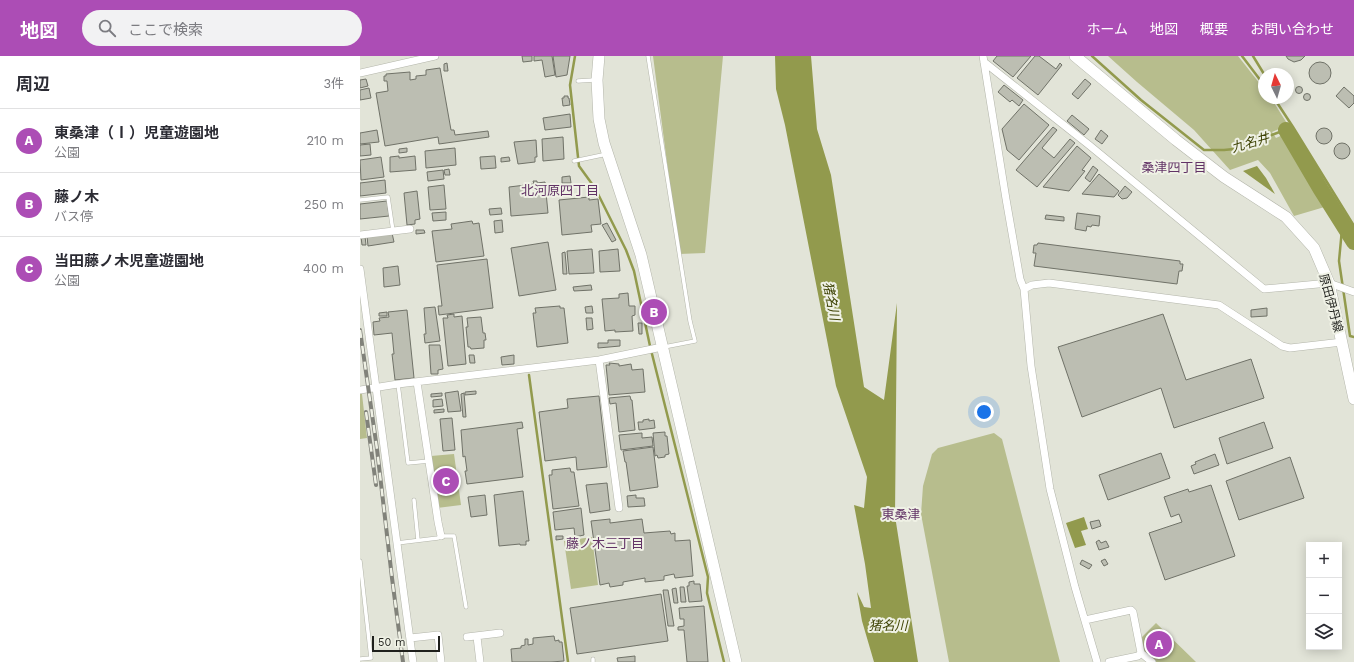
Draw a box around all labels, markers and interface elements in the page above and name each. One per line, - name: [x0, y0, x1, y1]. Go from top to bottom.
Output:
- search box: [82, 10, 362, 46]
- icon: search: [96, 17, 118, 39]
- text: 地図: [20, 19, 58, 42]
- text: ここで検索: [128, 21, 203, 39]
- text: ホーム: [1086, 21, 1128, 37]
- text: 地図: [1150, 21, 1178, 37]
- text: 概要: [1200, 21, 1228, 37]
- text: お問い合わせ: [1250, 21, 1334, 37]
- north arrow: [1258, 68, 1294, 104]
- text: 周辺: [16, 74, 50, 94]
- text: 3件: [323, 76, 344, 91]
- text: 東桑津（Ⅰ）児童遊園地: [54, 124, 219, 142]
- water label: 九名井: [1229, 129, 1272, 155]
- text: A: [25, 133, 33, 148]
- text: 210 m: [306, 133, 344, 148]
- text: 公園: [54, 145, 80, 160]
- district label: 桑津四丁目: [1141, 160, 1207, 175]
- district label: 北河原四丁目: [521, 183, 599, 198]
- text: 藤ノ木: [54, 188, 99, 206]
- text: B: [25, 197, 33, 212]
- text: 250 m: [304, 197, 344, 212]
- text: バス停: [54, 209, 93, 224]
- text: 当田藤ノ木児童遊園地: [54, 252, 204, 270]
- text: C: [25, 261, 33, 276]
- text: 400 m: [303, 261, 344, 276]
- street label: 原田伊丹線: [1316, 272, 1346, 334]
- text: 公園: [54, 273, 80, 288]
- water label: 猪名川: [820, 281, 843, 324]
- pin: B: [641, 297, 667, 327]
- your location: [974, 402, 994, 422]
- pin: C: [433, 466, 459, 496]
- district label: 東桑津: [881, 507, 921, 522]
- district label: 藤ノ木三丁目: [566, 536, 644, 551]
- map controls: [1306, 542, 1342, 650]
- button: +: [1306, 542, 1342, 578]
- button: −: [1306, 578, 1342, 614]
- button: layers: [1306, 614, 1342, 650]
- water label: 猪名川: [868, 618, 909, 633]
- pin: A: [1146, 629, 1172, 659]
- scale bar: [372, 634, 440, 653]
- text: 50 m: [378, 636, 405, 649]

